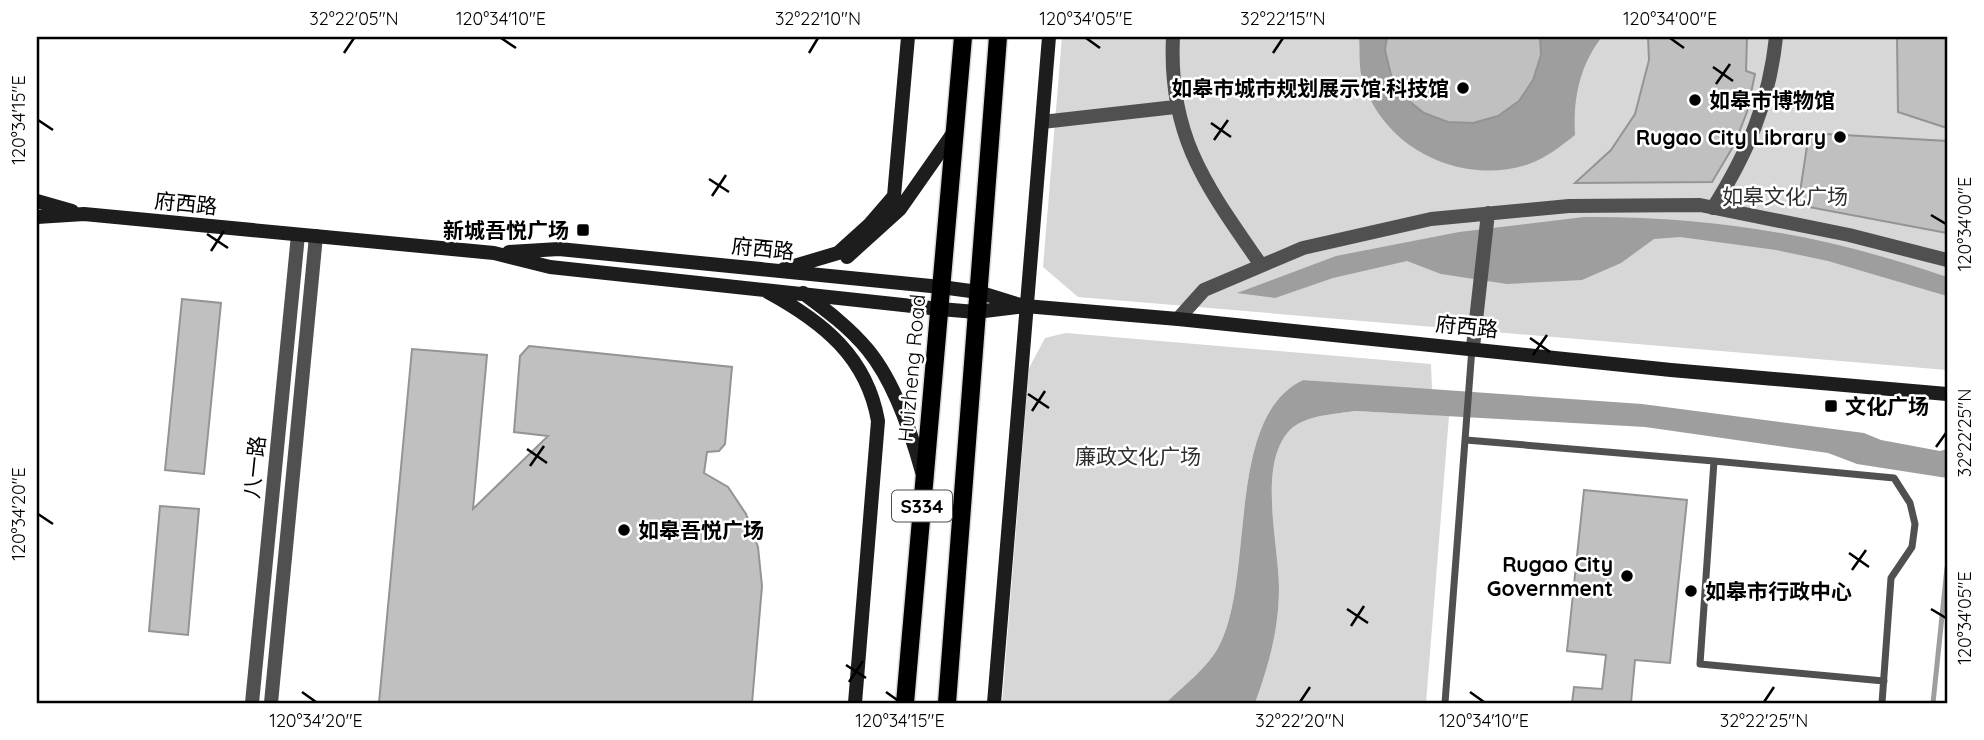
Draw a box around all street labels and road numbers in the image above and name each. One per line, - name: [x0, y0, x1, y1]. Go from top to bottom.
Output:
- street label: 府西路: [153, 187, 219, 219]
- street label: 府西路: [730, 232, 796, 264]
- street label: Huizheng Road: [892, 293, 930, 443]
- street label: 府西路: [1434, 310, 1500, 342]
- street label: 八一路: [238, 434, 270, 500]
- road number: S334: [892, 491, 952, 522]

